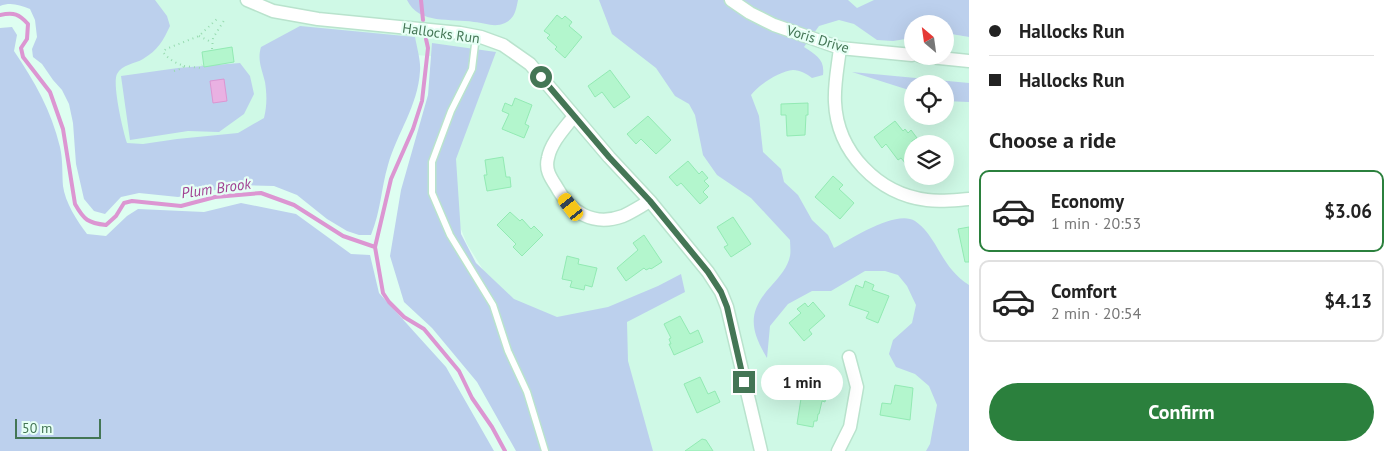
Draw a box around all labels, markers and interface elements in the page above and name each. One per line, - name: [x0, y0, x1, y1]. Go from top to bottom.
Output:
- north arrow: [904, 15, 954, 65]
- map controls: [904, 15, 954, 185]
- street label: Hallocks Run: [401, 19, 481, 47]
- text: Hallocks Run: [1019, 19, 1125, 43]
- street label: Voris Drive: [784, 21, 851, 57]
- route start: [530, 66, 552, 88]
- text: Hallocks Run: [1019, 68, 1125, 92]
- button: locate: [904, 75, 954, 125]
- text: Choose a ride: [989, 126, 1116, 154]
- button: layers: [904, 135, 954, 185]
- water label: Plum Brook: [180, 174, 253, 202]
- icon: car: [991, 189, 1036, 234]
- text: Economy: [1051, 189, 1124, 213]
- car: [555, 191, 586, 223]
- text: $3.06: [1324, 199, 1372, 223]
- text: 1 min · 20:53: [1051, 213, 1141, 233]
- icon: car: [991, 279, 1036, 324]
- text: Comfort: [1051, 279, 1117, 303]
- text: $4.13: [1324, 289, 1372, 313]
- text: 2 min · 20:54: [1051, 303, 1141, 323]
- callout: 1 min: [762, 364, 844, 400]
- route end: [733, 371, 755, 393]
- text: 1 min: [782, 372, 822, 392]
- button: Confirm: [989, 383, 1374, 441]
- scale bar: [15, 416, 101, 439]
- text: 50 m: [22, 419, 52, 437]

